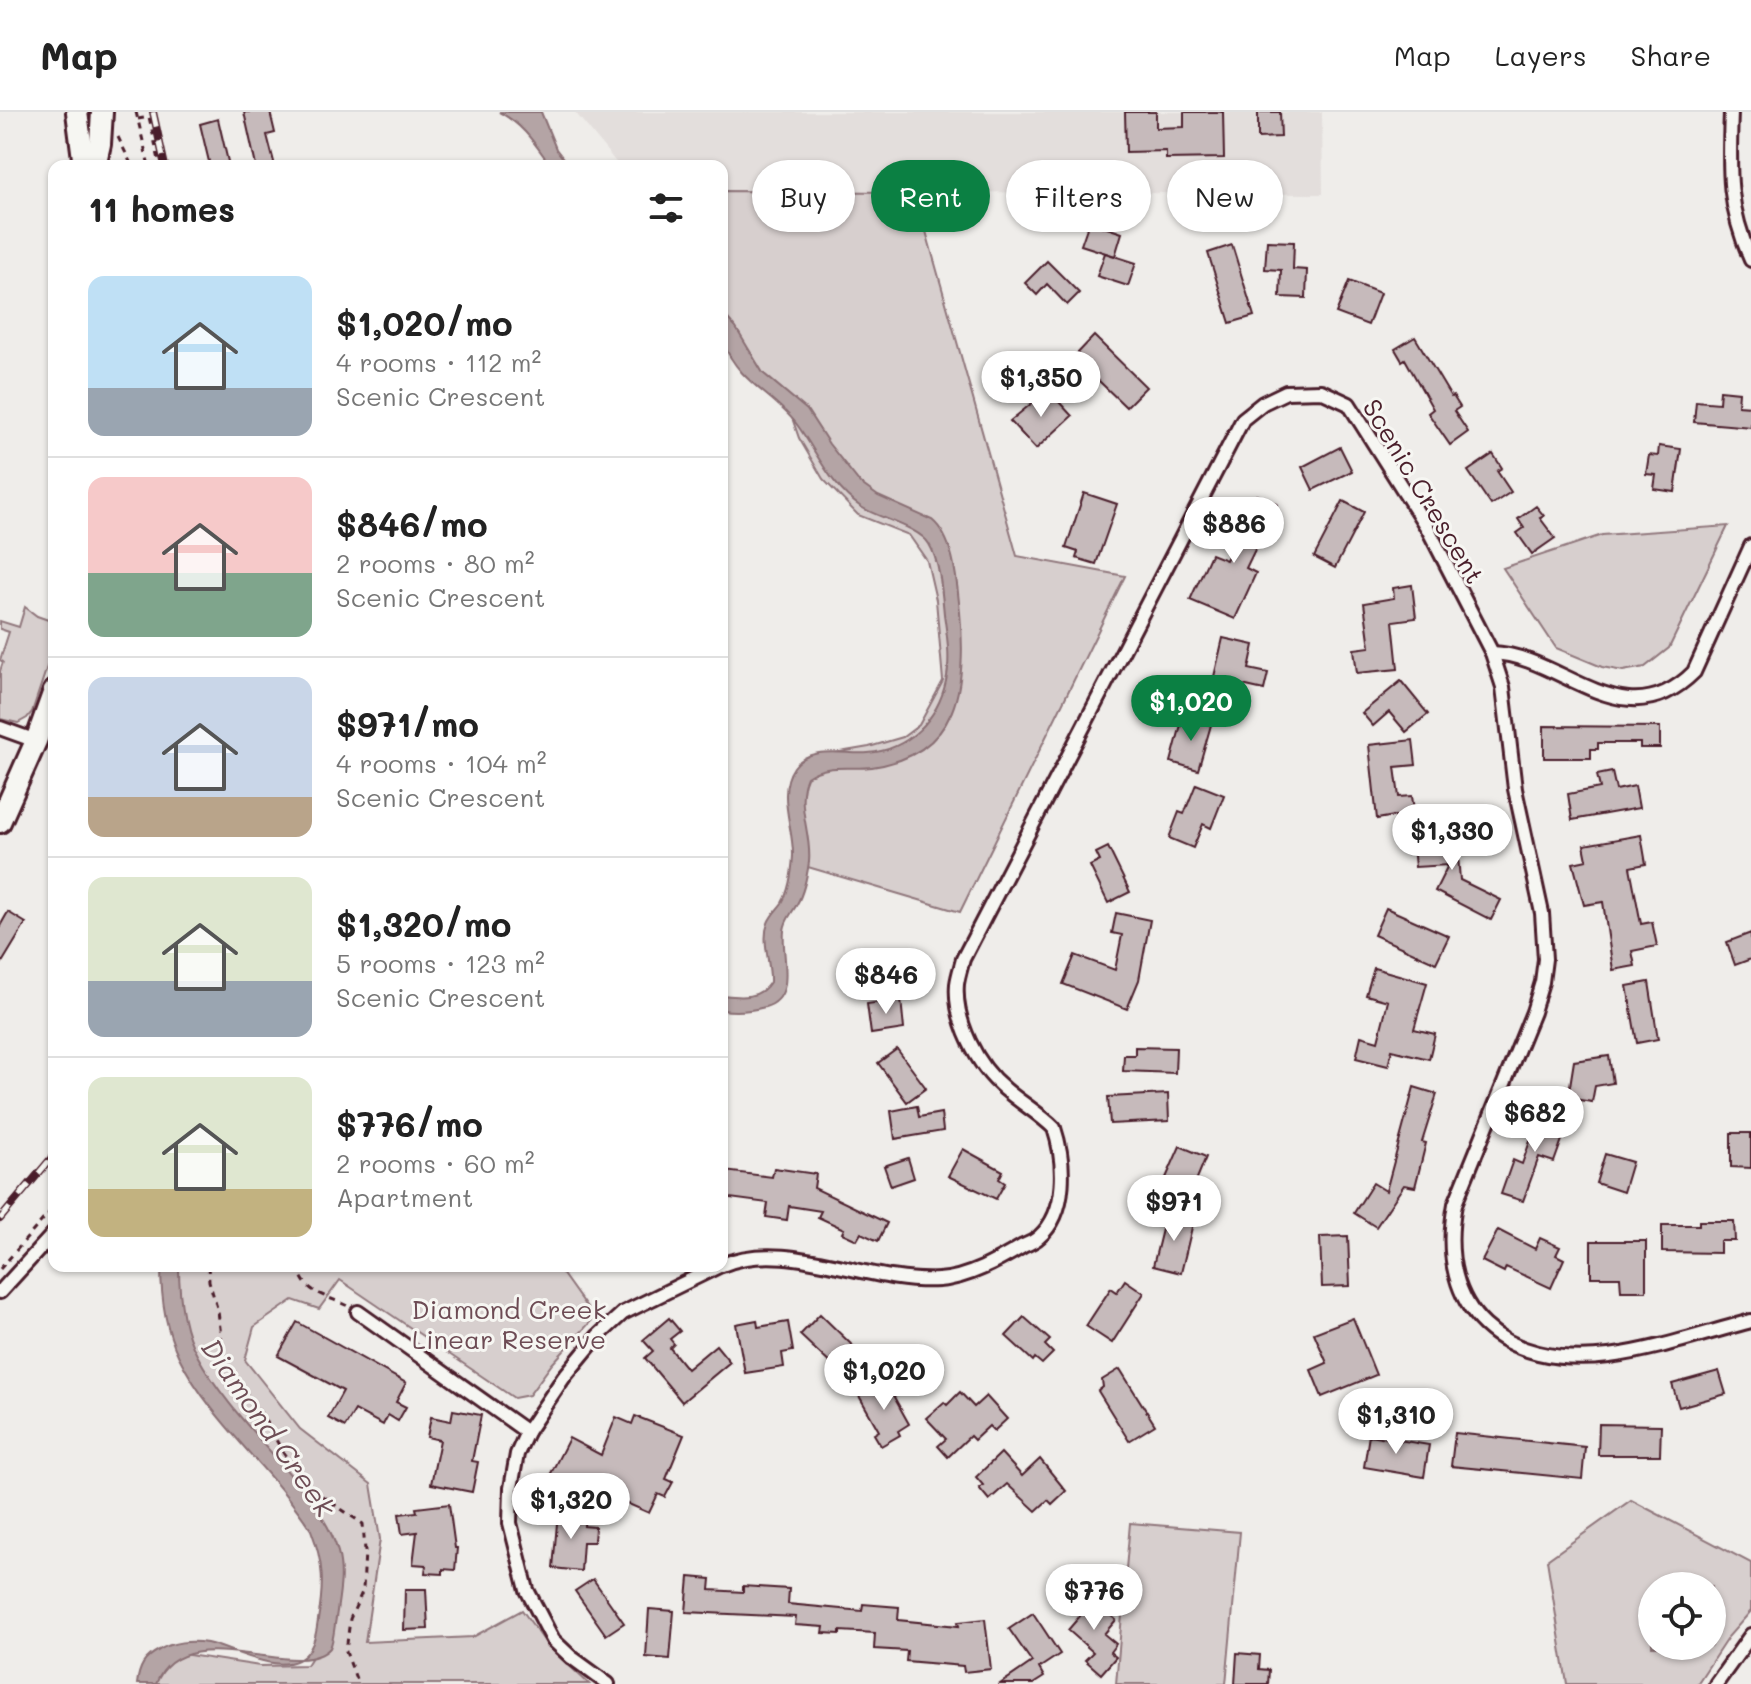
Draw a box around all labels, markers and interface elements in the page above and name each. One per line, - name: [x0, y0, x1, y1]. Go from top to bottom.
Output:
- text: Map: [40, 30, 118, 80]
- text: Map: [1394, 37, 1451, 73]
- text: Layers: [1495, 37, 1587, 73]
- text: Share: [1631, 37, 1711, 73]
- chip: Buy: [752, 160, 855, 232]
- chip: Rent: [871, 160, 990, 232]
- chip: Filters: [1006, 160, 1151, 232]
- chip: New: [1167, 160, 1283, 232]
- text: 11 homes: [88, 186, 235, 231]
- icon: filters: [644, 186, 688, 230]
- text: $1,020/mo: [336, 300, 513, 345]
- icon: home: [152, 308, 248, 404]
- text: 4 rooms · 112 m²: [336, 345, 541, 379]
- pin: $1,350: [976, 351, 1106, 419]
- text: $1,350: [999, 360, 1083, 394]
- text: Scenic Crescent: [336, 379, 546, 413]
- street label: Scenic Crescent: [1355, 392, 1493, 590]
- pin: $886: [1187, 497, 1281, 565]
- text: $846/mo: [336, 501, 488, 546]
- text: $886: [1202, 506, 1266, 540]
- icon: home: [152, 509, 248, 605]
- text: 2 rooms · 80 m²: [336, 546, 535, 580]
- text: Scenic Crescent: [336, 580, 546, 614]
- pin: $1,020: [1126, 675, 1256, 743]
- text: $1,020: [1149, 684, 1233, 718]
- text: $971/mo: [336, 701, 479, 746]
- icon: home: [152, 709, 248, 805]
- text: 4 rooms · 104 m²: [336, 746, 547, 780]
- text: Scenic Crescent: [336, 780, 546, 814]
- pin: $1,330: [1387, 804, 1517, 872]
- text: $1,330: [1410, 813, 1494, 847]
- text: $1,320/mo: [336, 901, 511, 946]
- icon: home: [152, 909, 248, 1005]
- text: 5 rooms · 123 m²: [336, 946, 545, 980]
- pin: $846: [839, 948, 933, 1016]
- text: $846: [854, 957, 918, 991]
- text: Scenic Crescent: [336, 980, 546, 1014]
- pin: $682: [1488, 1086, 1582, 1154]
- text: $682: [1504, 1095, 1566, 1129]
- text: $776/mo: [336, 1101, 483, 1146]
- icon: home: [152, 1109, 248, 1205]
- text: 2 rooms · 60 m²: [336, 1146, 535, 1180]
- pin: $971: [1127, 1175, 1221, 1243]
- text: Apartment: [336, 1180, 473, 1214]
- text: $971: [1145, 1184, 1203, 1218]
- park label: Diamond Creek Linear Reserve: [412, 1292, 606, 1356]
- water label: Diamond Creek: [194, 1331, 345, 1524]
- pin: $1,020: [819, 1344, 949, 1412]
- text: $1,020: [842, 1353, 926, 1387]
- pin: $1,310: [1331, 1388, 1461, 1456]
- text: $1,310: [1356, 1397, 1436, 1431]
- pin: $1,320: [506, 1473, 636, 1541]
- text: $1,320: [530, 1482, 612, 1516]
- pin: $776: [1047, 1564, 1141, 1632]
- map controls: [1638, 1572, 1726, 1660]
- button: locate: [1638, 1572, 1726, 1660]
- text: $776: [1064, 1573, 1124, 1607]

